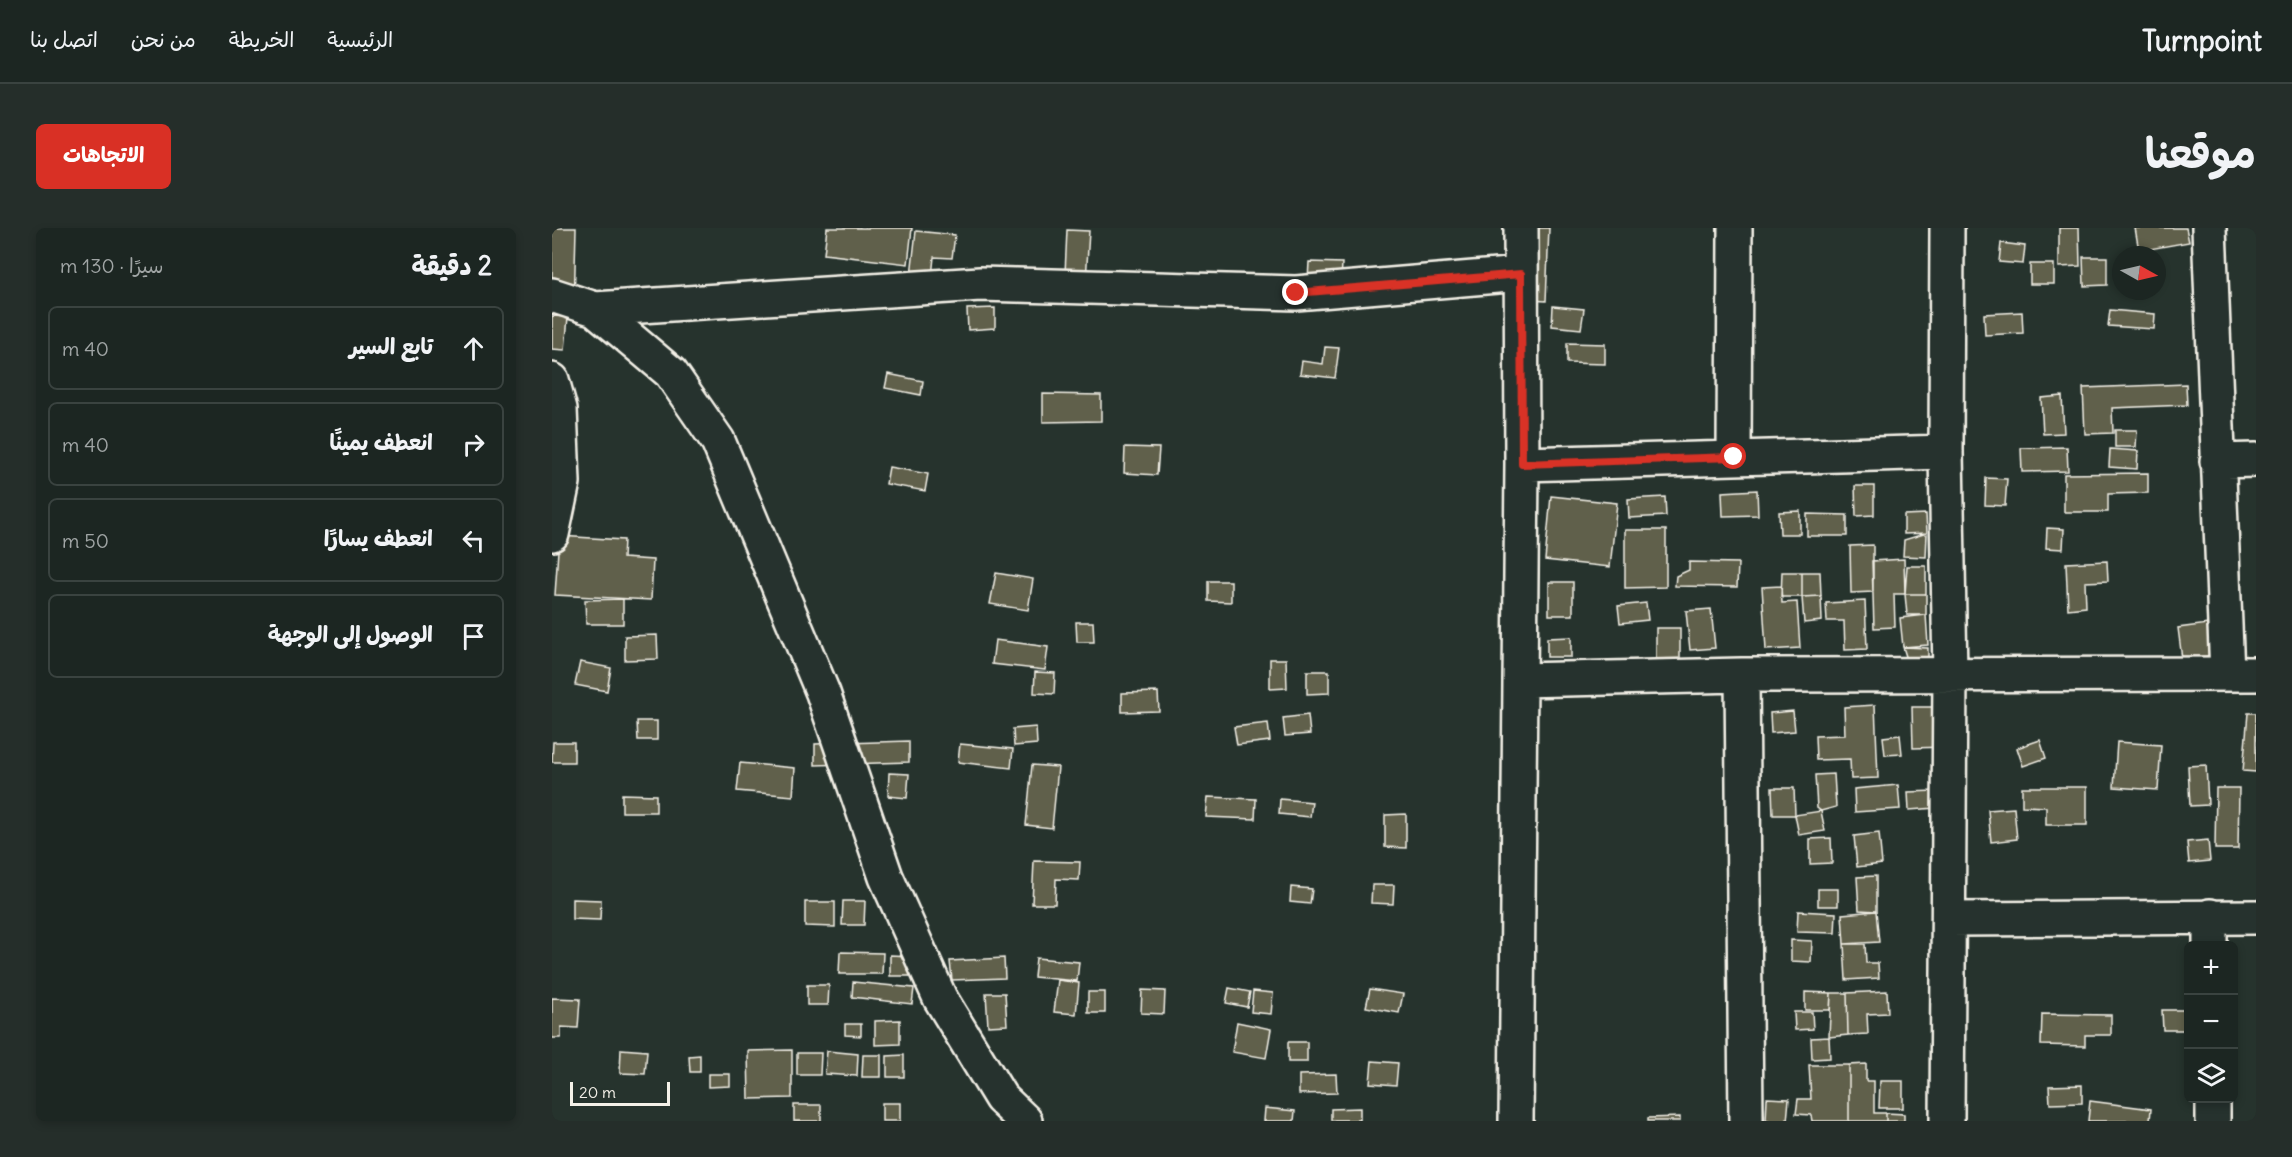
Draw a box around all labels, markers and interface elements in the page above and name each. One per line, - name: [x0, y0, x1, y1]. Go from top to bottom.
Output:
- text: Turnpoint: [2142, 23, 2262, 59]
- text: اتصل بنا: [30, 26, 98, 53]
- text: من نحن: [131, 26, 196, 53]
- text: الخريطة: [229, 26, 294, 53]
- text: الرئيسية: [327, 26, 393, 53]
- button: الاتجاهات: [36, 124, 171, 189]
- text: موقعنا: [2145, 127, 2256, 179]
- north arrow: [2112, 246, 2166, 300]
- text: 2 دقيقة: [412, 249, 492, 282]
- text: سيرًا · 130 m: [60, 253, 164, 278]
- route end: [1282, 279, 1308, 305]
- text: تابع السير: [349, 332, 433, 360]
- icon: ahead: [457, 332, 490, 365]
- text: 40 m: [62, 336, 109, 361]
- text: انعطف يمينًا: [330, 428, 433, 456]
- icon: right: [457, 428, 490, 461]
- text: 40 m: [62, 432, 109, 457]
- route start: [1720, 443, 1746, 469]
- text: انعطف يسارًا: [324, 524, 433, 552]
- icon: left: [457, 524, 490, 557]
- text: 50 m: [62, 528, 109, 553]
- text: الوصول إلى الوجهة: [268, 620, 433, 648]
- icon: arrive: [457, 620, 490, 653]
- map controls: [2184, 941, 2238, 1103]
- button: +: [2184, 941, 2238, 995]
- button: −: [2184, 995, 2238, 1049]
- button: layers: [2184, 1049, 2238, 1103]
- scale bar: [570, 1079, 670, 1106]
- text: 20 m: [579, 1082, 616, 1102]

